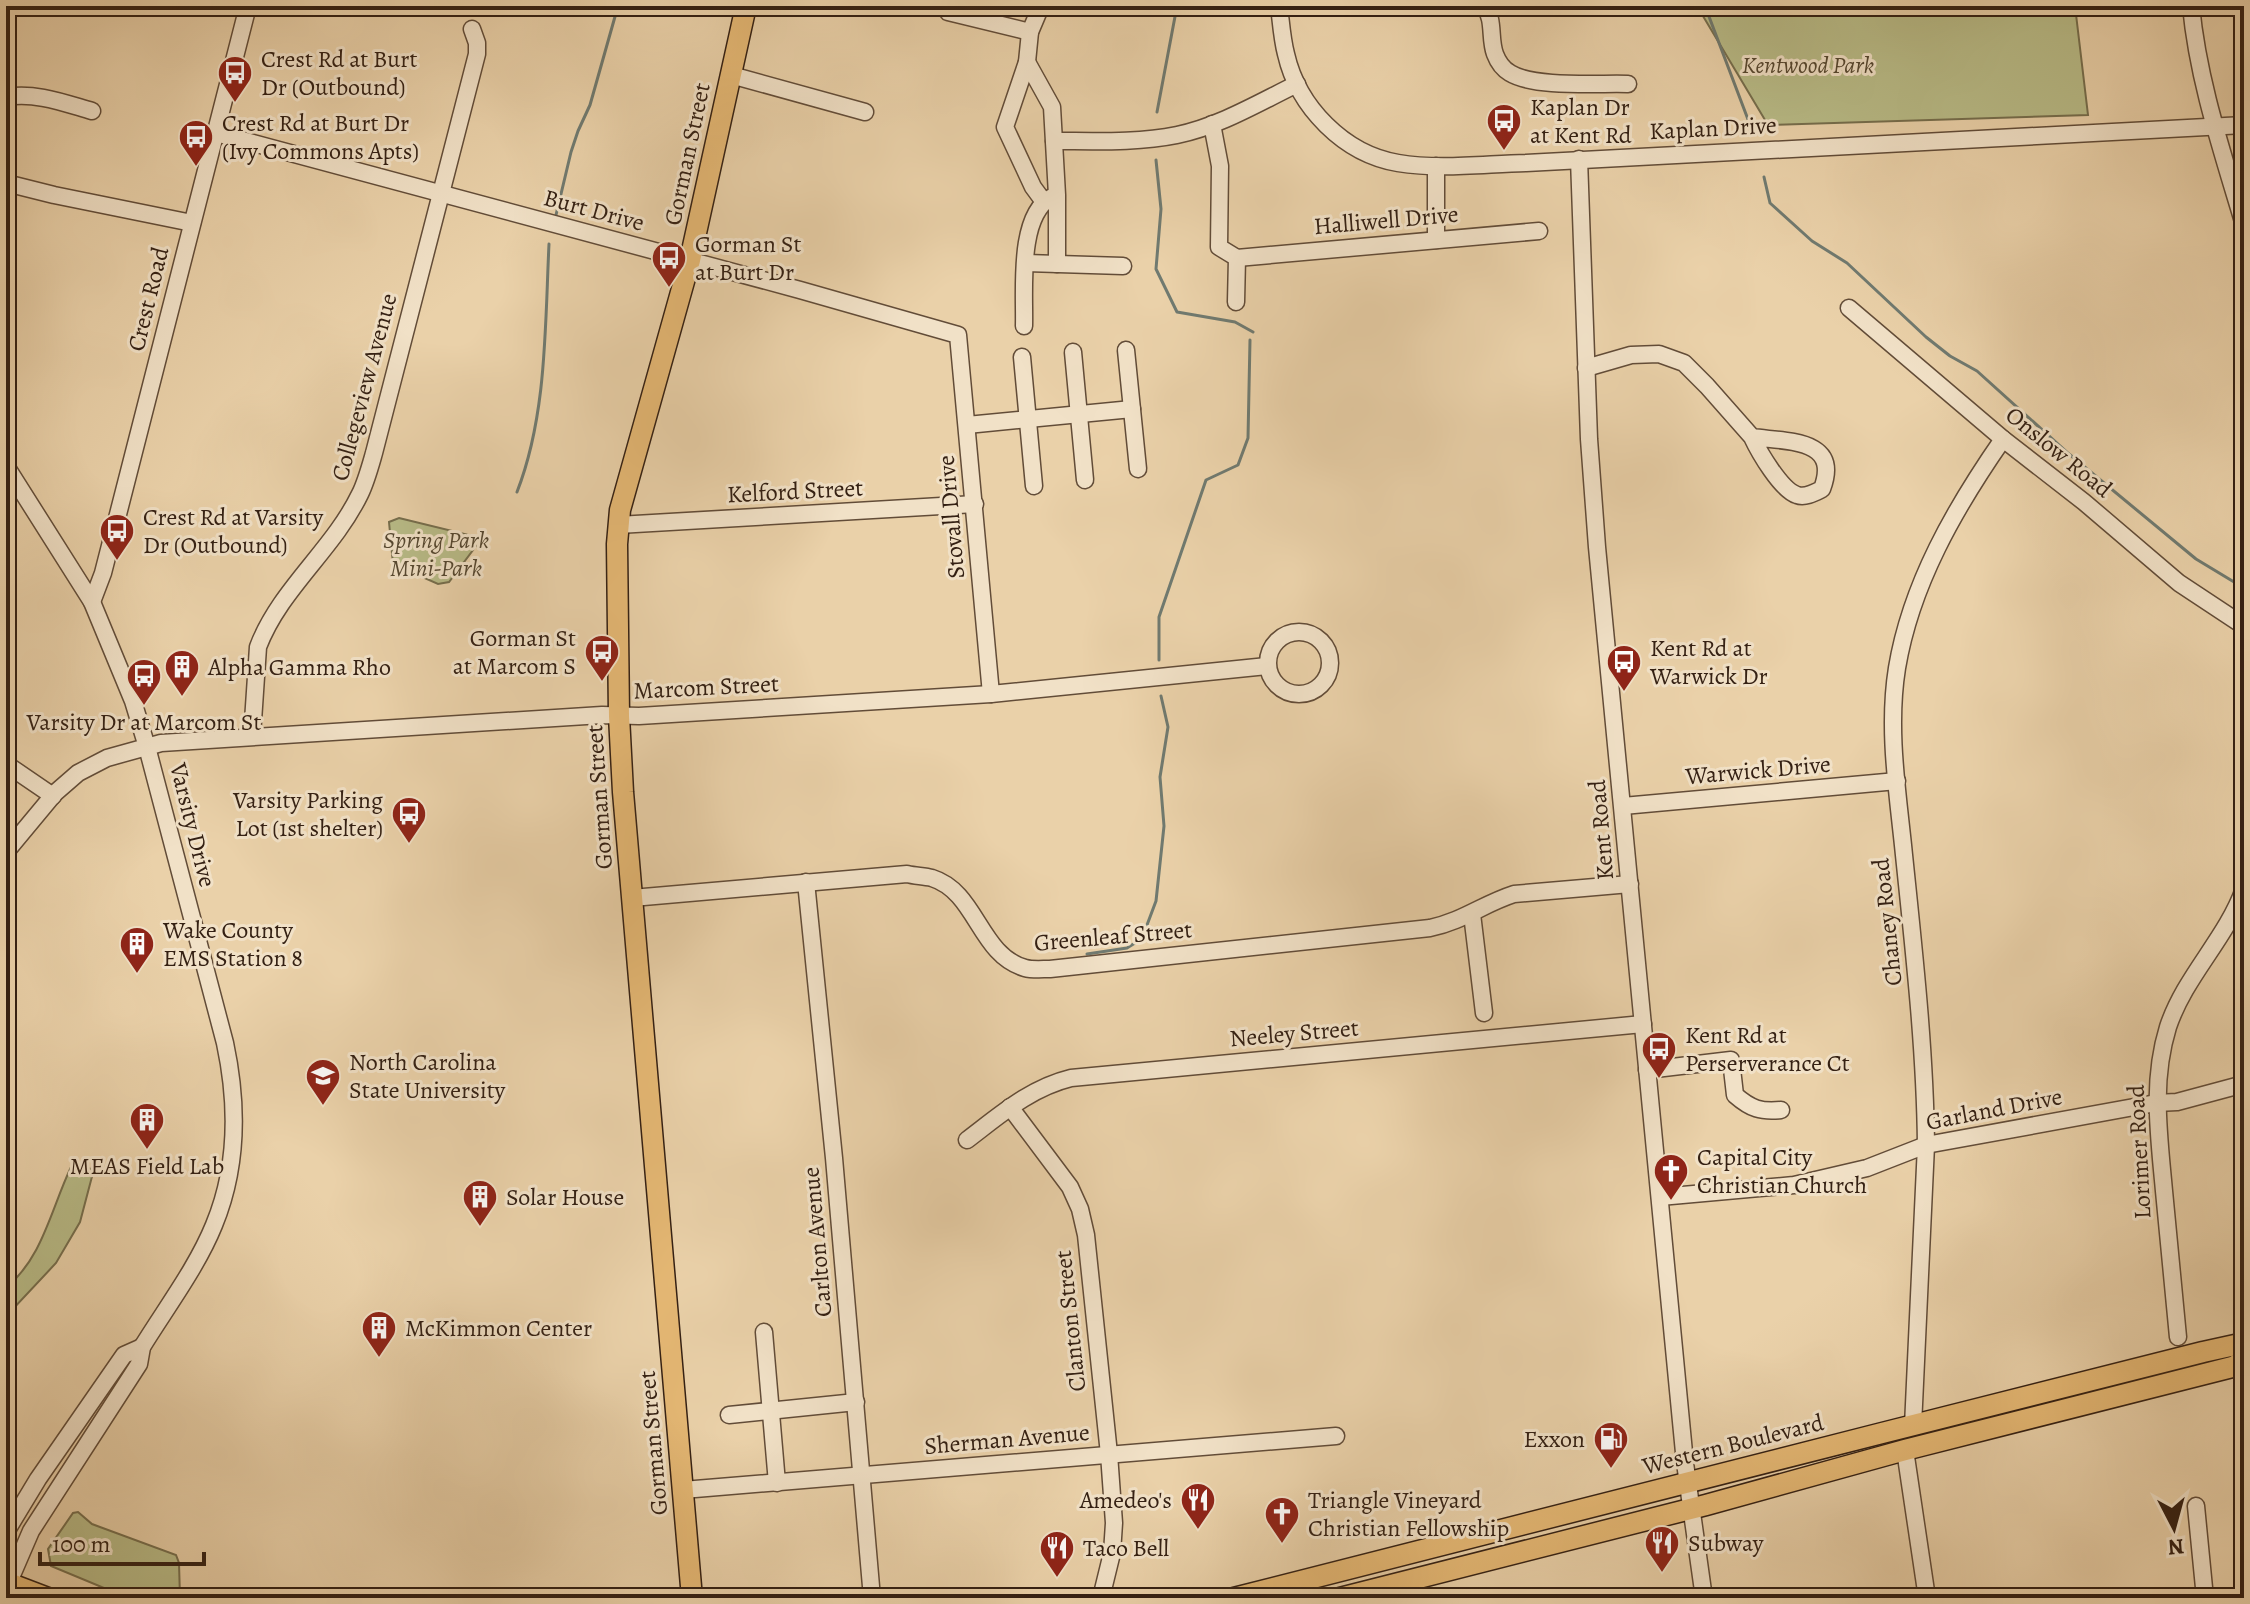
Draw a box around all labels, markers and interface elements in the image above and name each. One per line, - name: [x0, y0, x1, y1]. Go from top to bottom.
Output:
- place label: Crest Rd at Burt Dr (Outbound): [261, 43, 418, 103]
- park label: Kentwood Park: [1742, 49, 1875, 81]
- bus stop icon: Crest Rd at Burt Dr (Outbound): [216, 54, 254, 104]
- street label: Gorman Street: [656, 80, 718, 228]
- place label: Kaplan Dr at Kent Rd: [1530, 91, 1632, 151]
- bus stop icon: Kaplan Dr at Kent Rd: [1485, 102, 1523, 152]
- place label: Crest Rd at Burt Dr (Ivy Commons Apts): [222, 107, 419, 167]
- street label: Kaplan Drive: [1648, 109, 1778, 147]
- bus stop icon: Crest Rd at Burt Dr (Ivy Commons Apts): [177, 118, 215, 168]
- street label: Burt Drive: [540, 181, 648, 239]
- street label: Halliwell Drive: [1312, 198, 1460, 242]
- place label: Gorman St at Burt Dr: [695, 228, 801, 288]
- bus stop icon: Gorman St at Burt Dr: [650, 239, 688, 289]
- street label: Crest Road: [120, 243, 176, 355]
- street label: Collegeview Avenue: [324, 290, 404, 484]
- street label: Onslow Road: [1999, 399, 2119, 505]
- street label: Stovall Drive: [930, 454, 972, 580]
- street label: Kelford Street: [726, 471, 864, 511]
- place label: Crest Rd at Varsity Dr (Outbound): [143, 501, 323, 561]
- bus stop icon: Crest Rd at Varsity Dr (Outbound): [98, 512, 136, 562]
- park label: Spring Park Mini-Park: [383, 524, 489, 584]
- place label: Gorman St at Marcom S: [453, 622, 576, 682]
- place label: Kent Rd at Warwick Dr: [1649, 632, 1768, 692]
- bus stop icon: Gorman St at Marcom S: [583, 633, 621, 683]
- bus stop icon: Kent Rd at Warwick Dr: [1605, 643, 1643, 693]
- building icon: Alpha Gamma Rho: [163, 648, 201, 698]
- place label: Alpha Gamma Rho: [207, 651, 391, 683]
- bus stop icon: Varsity Dr at Marcom St: [125, 657, 163, 707]
- street label: Marcom Street: [632, 667, 780, 707]
- place label: Varsity Dr at Marcom St: [26, 706, 262, 738]
- street label: Gorman Street: [578, 724, 620, 870]
- street label: Warwick Drive: [1683, 748, 1832, 792]
- street label: Varsity Drive: [162, 759, 224, 890]
- street label: Kent Road: [1581, 778, 1621, 882]
- place label: Varsity Parking Lot (1st shelter): [232, 784, 383, 844]
- bus stop icon: Varsity Parking Lot (1st shelter): [390, 795, 428, 845]
- street label: Chaney Road: [1864, 856, 1910, 988]
- street label: Greenleaf Street: [1033, 913, 1193, 959]
- place label: Wake County EMS Station 8: [162, 914, 303, 974]
- building icon: Wake County EMS Station 8: [118, 925, 156, 975]
- street label: Neeley Street: [1228, 1011, 1360, 1055]
- place label: Kent Rd at Perserverance Ct: [1685, 1019, 1850, 1079]
- bus stop icon: Kent Rd at Perserverance Ct: [1640, 1030, 1678, 1080]
- place label: North Carolina State University: [349, 1046, 506, 1106]
- school or university icon: North Carolina State University: [304, 1057, 342, 1107]
- street label: Garland Drive: [1923, 1080, 2065, 1138]
- street label: Lorimer Road: [2119, 1084, 2159, 1220]
- building icon: MEAS Field Lab: [128, 1101, 166, 1151]
- place label: Capital City Christian Church: [1697, 1141, 1867, 1201]
- place label: MEAS Field Lab: [70, 1150, 224, 1182]
- church icon: Capital City Christian Church: [1652, 1152, 1690, 1202]
- street label: Carlton Avenue: [795, 1166, 839, 1318]
- building icon: Solar House: [461, 1178, 499, 1228]
- place label: Solar House: [506, 1181, 624, 1213]
- street label: Clanton Street: [1047, 1249, 1093, 1393]
- building icon: McKimmon Center: [360, 1309, 398, 1359]
- place label: McKimmon Center: [405, 1312, 592, 1344]
- street label: Gorman Street: [631, 1369, 675, 1516]
- street label: Western Boulevard: [1638, 1406, 1827, 1482]
- street label: Sherman Avenue: [923, 1416, 1091, 1462]
- fuel station icon: Exxon: [1592, 1420, 1630, 1470]
- place label: Exxon: [1523, 1423, 1585, 1455]
- restaurant icon: Amedeo's: [1179, 1481, 1217, 1531]
- place label: Amedeo's: [1079, 1484, 1172, 1516]
- place label: Triangle Vineyard Christian Fellowship: [1308, 1484, 1509, 1544]
- north arrow: [2134, 1488, 2214, 1568]
- church icon: Triangle Vineyard Christian Fellowship: [1263, 1495, 1301, 1545]
- scale bar: [40, 1516, 204, 1566]
- restaurant icon: Subway: [1643, 1524, 1681, 1574]
- place label: Subway: [1688, 1527, 1764, 1559]
- text: 100 m: [52, 1528, 111, 1560]
- restaurant icon: Taco Bell: [1038, 1529, 1076, 1579]
- text: N: [2166, 1531, 2186, 1563]
- place label: Taco Bell: [1083, 1532, 1169, 1564]

